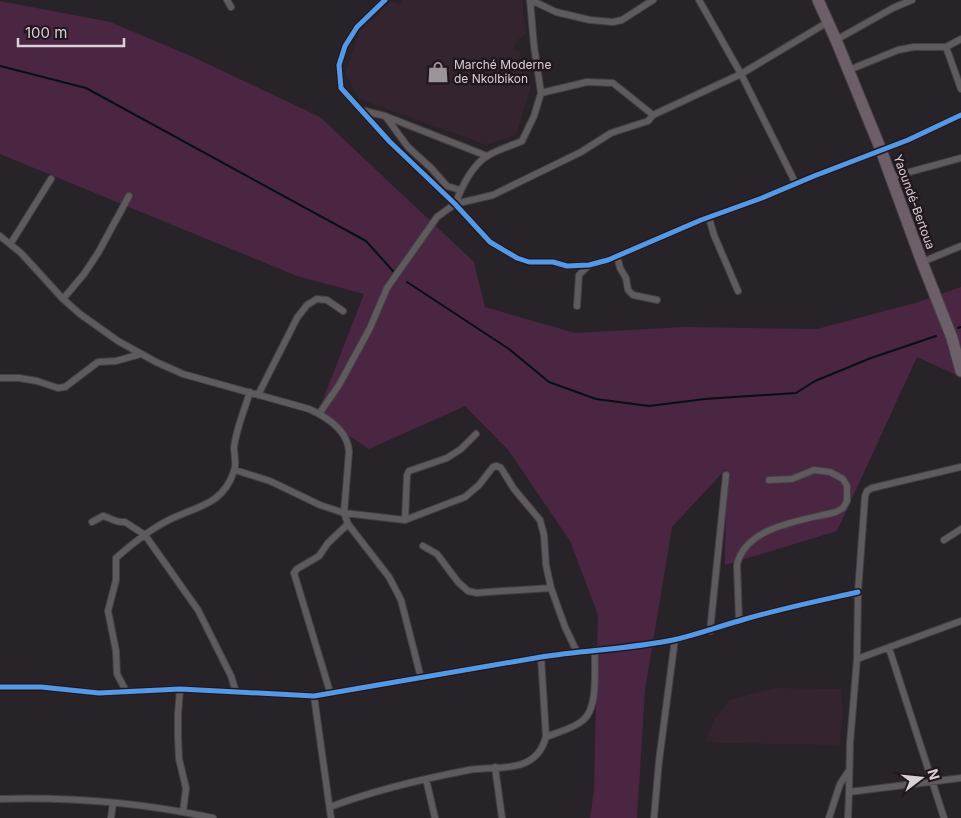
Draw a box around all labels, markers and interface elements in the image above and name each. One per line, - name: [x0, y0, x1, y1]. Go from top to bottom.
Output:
- scale bar: [18, 15, 124, 47]
- text: 100 m: [25, 23, 67, 42]
- place label: Marché Moderne de Nkolbikon: [454, 57, 551, 86]
- shop icon: Marché Moderne de Nkolbikon: [425, 59, 451, 85]
- street label: Yaoundé-Bertoua: [890, 152, 939, 251]
- north arrow: [896, 753, 946, 803]
- text: N: [924, 767, 944, 782]

